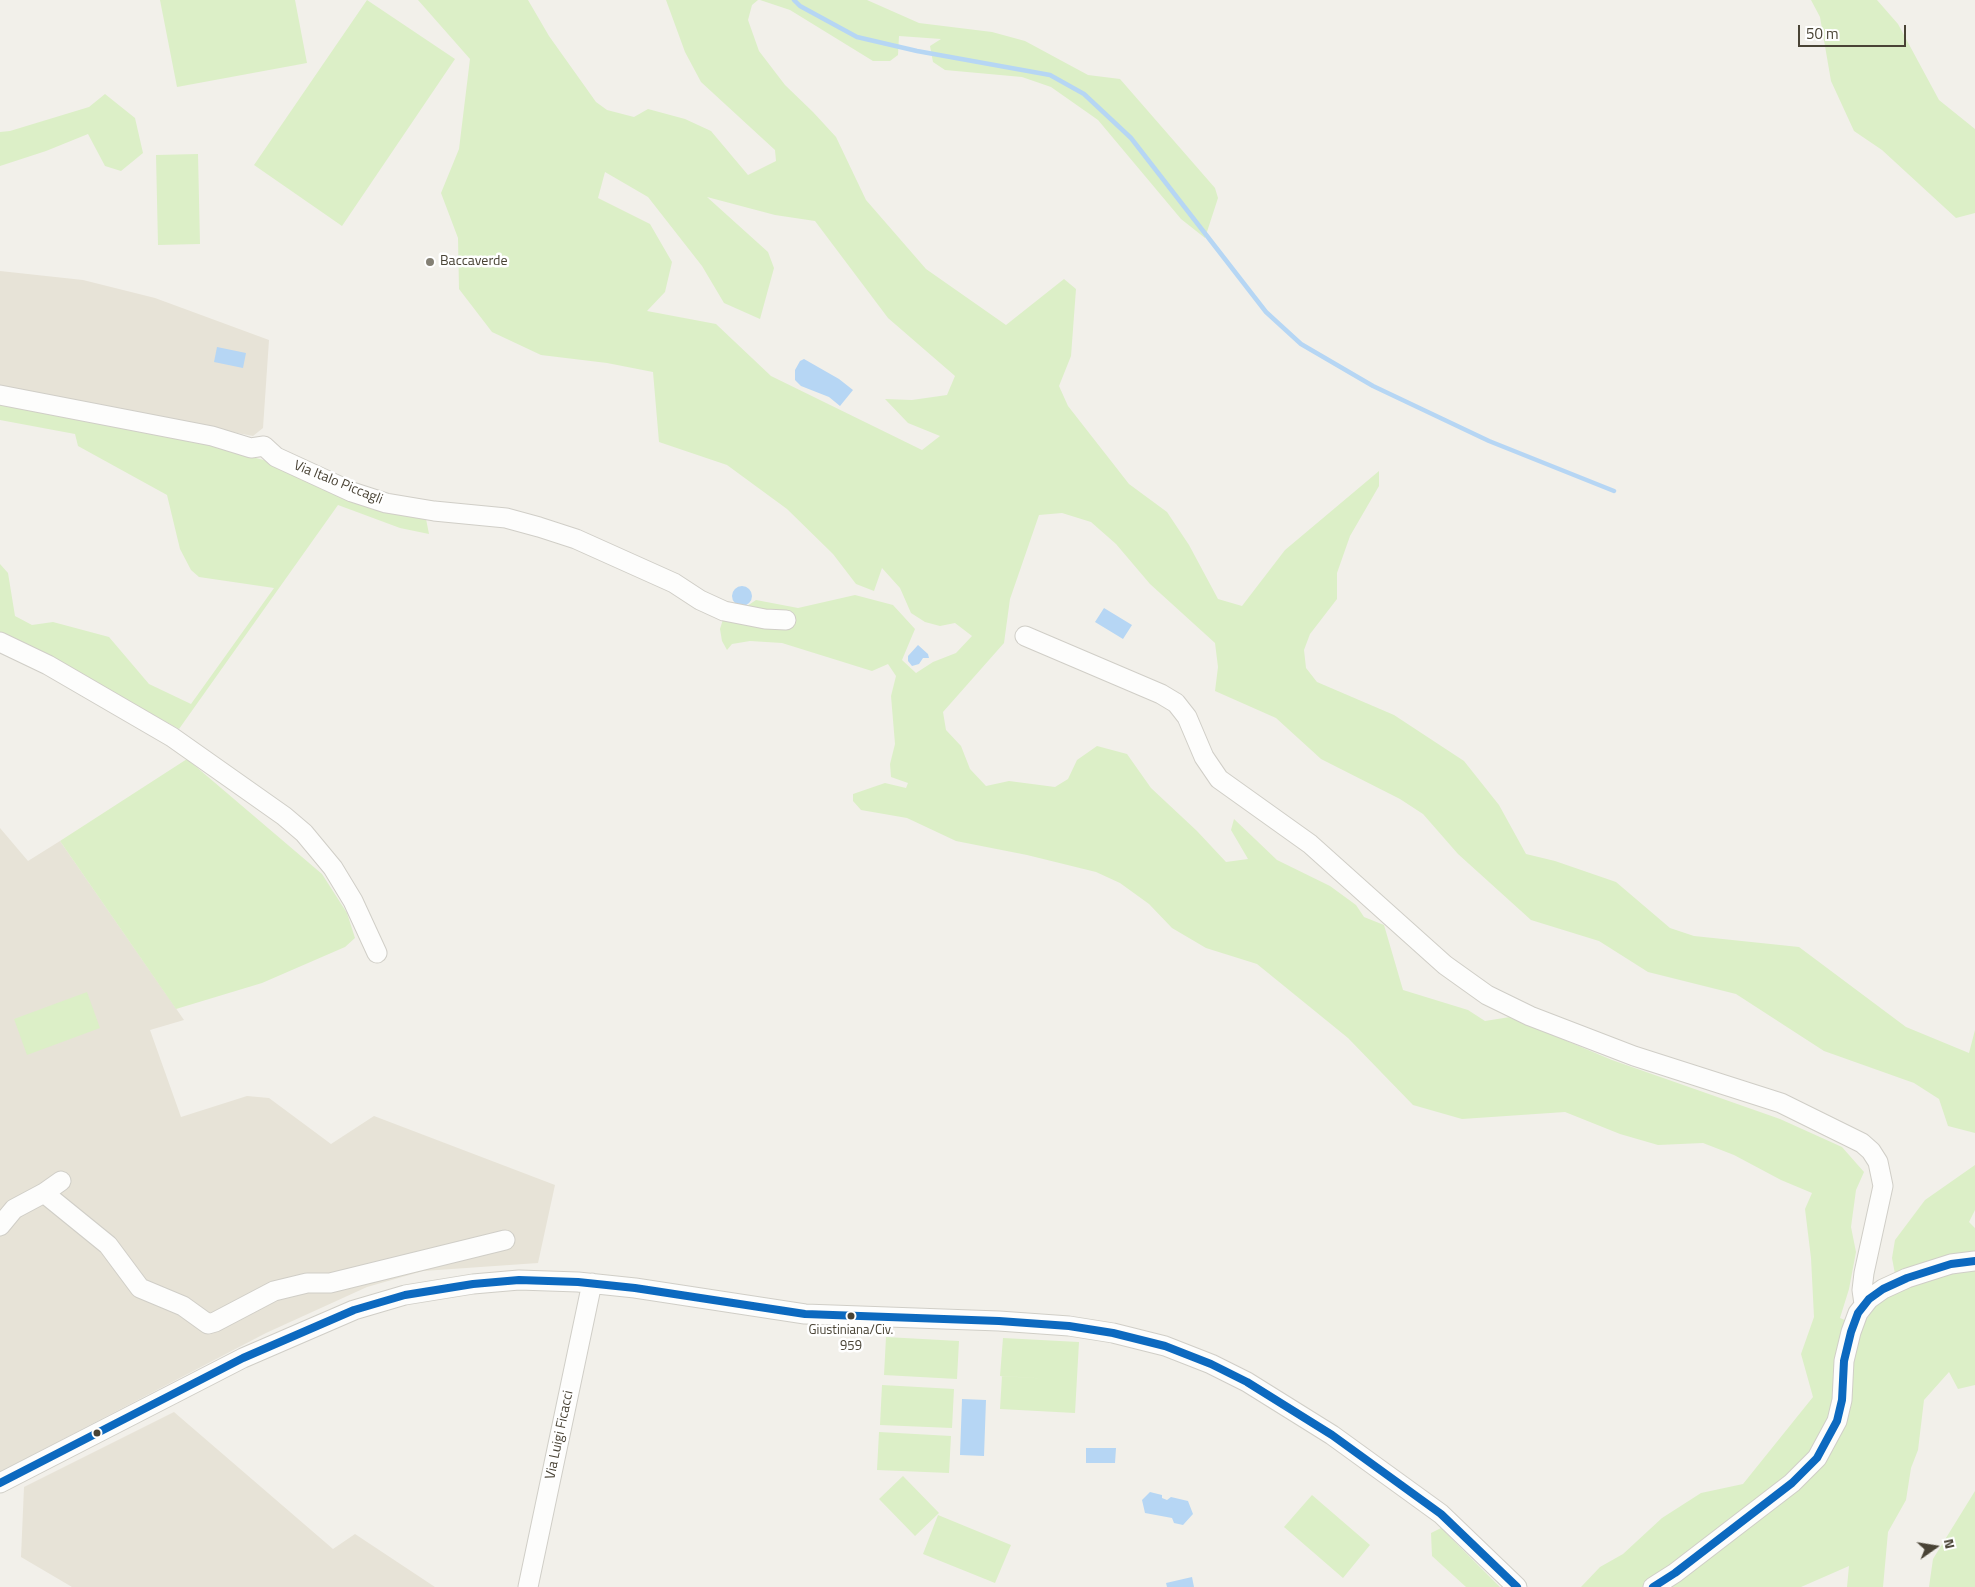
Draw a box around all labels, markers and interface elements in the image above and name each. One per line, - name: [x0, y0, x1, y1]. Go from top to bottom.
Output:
- scale bar: [1800, 15, 1908, 47]
- text: 50 m: [1806, 22, 1839, 45]
- place label: Baccaverde: [440, 254, 508, 270]
- marker: Baccaverde: [424, 256, 436, 268]
- street label: Via Italo Piccagli: [291, 458, 385, 508]
- marker: Giustiniana/Civ. 959: [846, 1311, 856, 1321]
- place label: Giustiniana/Civ. 959: [809, 1323, 893, 1354]
- street label: Via Luigi Ficacci: [542, 1389, 578, 1481]
- unlabelled marker: [92, 1428, 102, 1438]
- north arrow: [1910, 1522, 1960, 1572]
- text: N: [1939, 1536, 1961, 1551]

